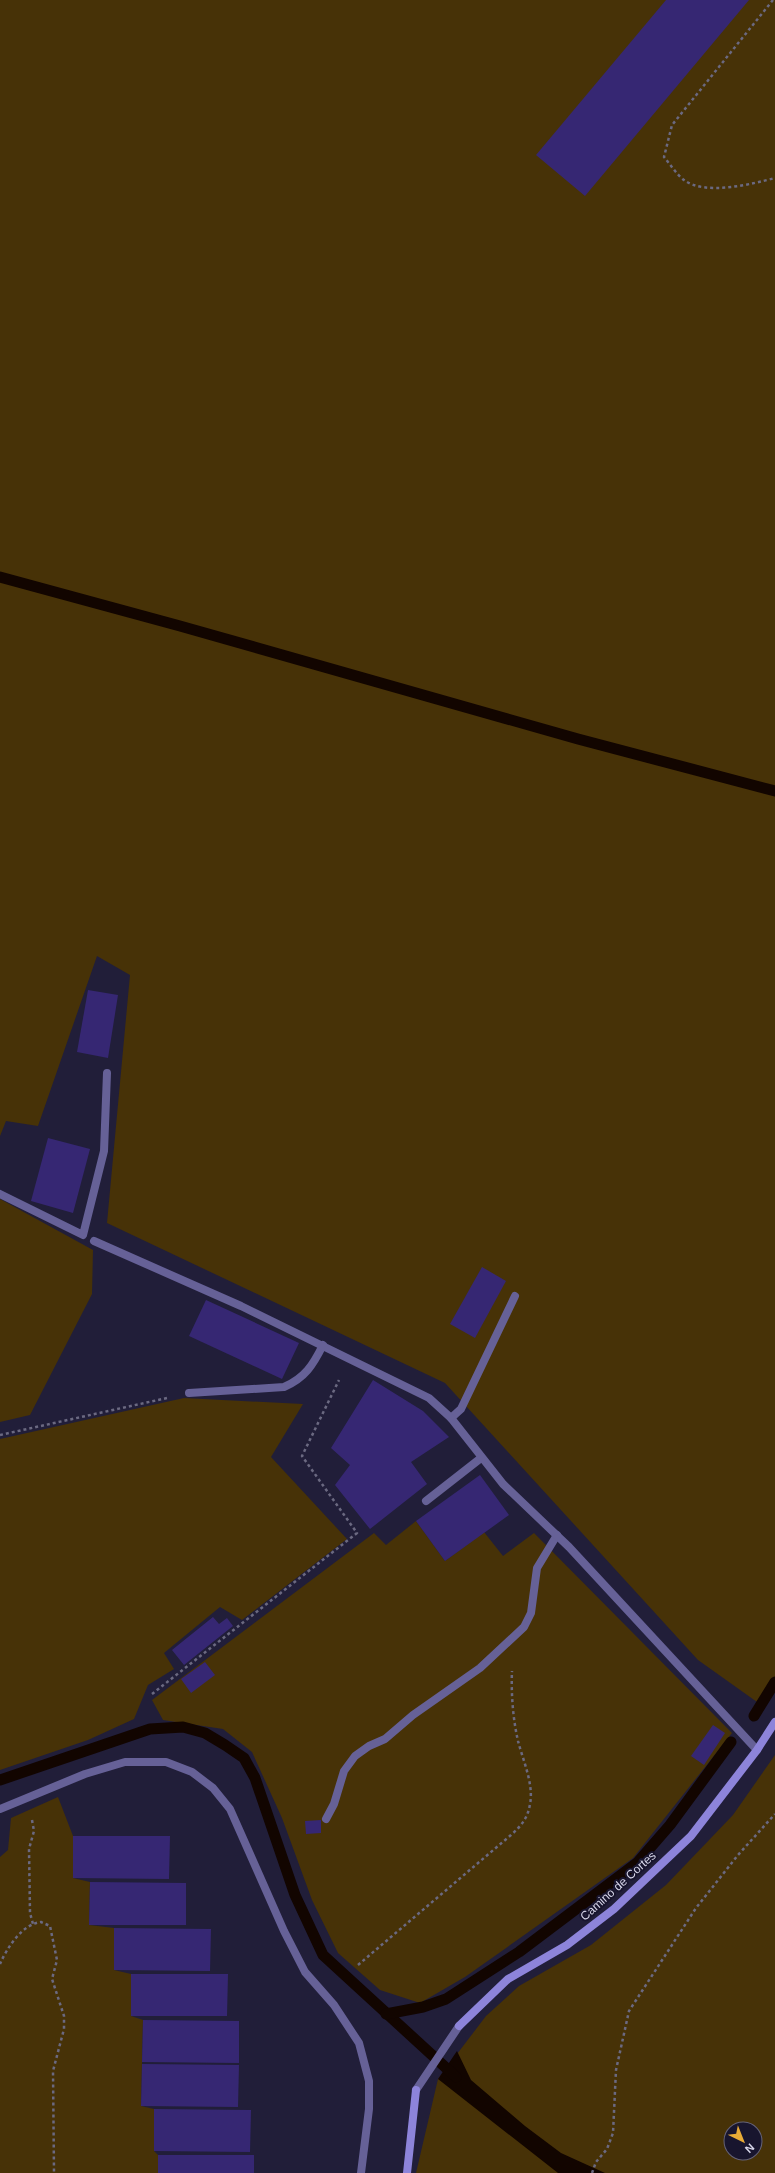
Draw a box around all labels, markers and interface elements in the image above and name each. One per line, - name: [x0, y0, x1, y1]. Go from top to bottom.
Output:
- street label: Camino de Cortes: [577, 1848, 659, 1924]
- north arrow: [723, 2121, 763, 2161]
- text: N: [743, 2141, 757, 2155]

